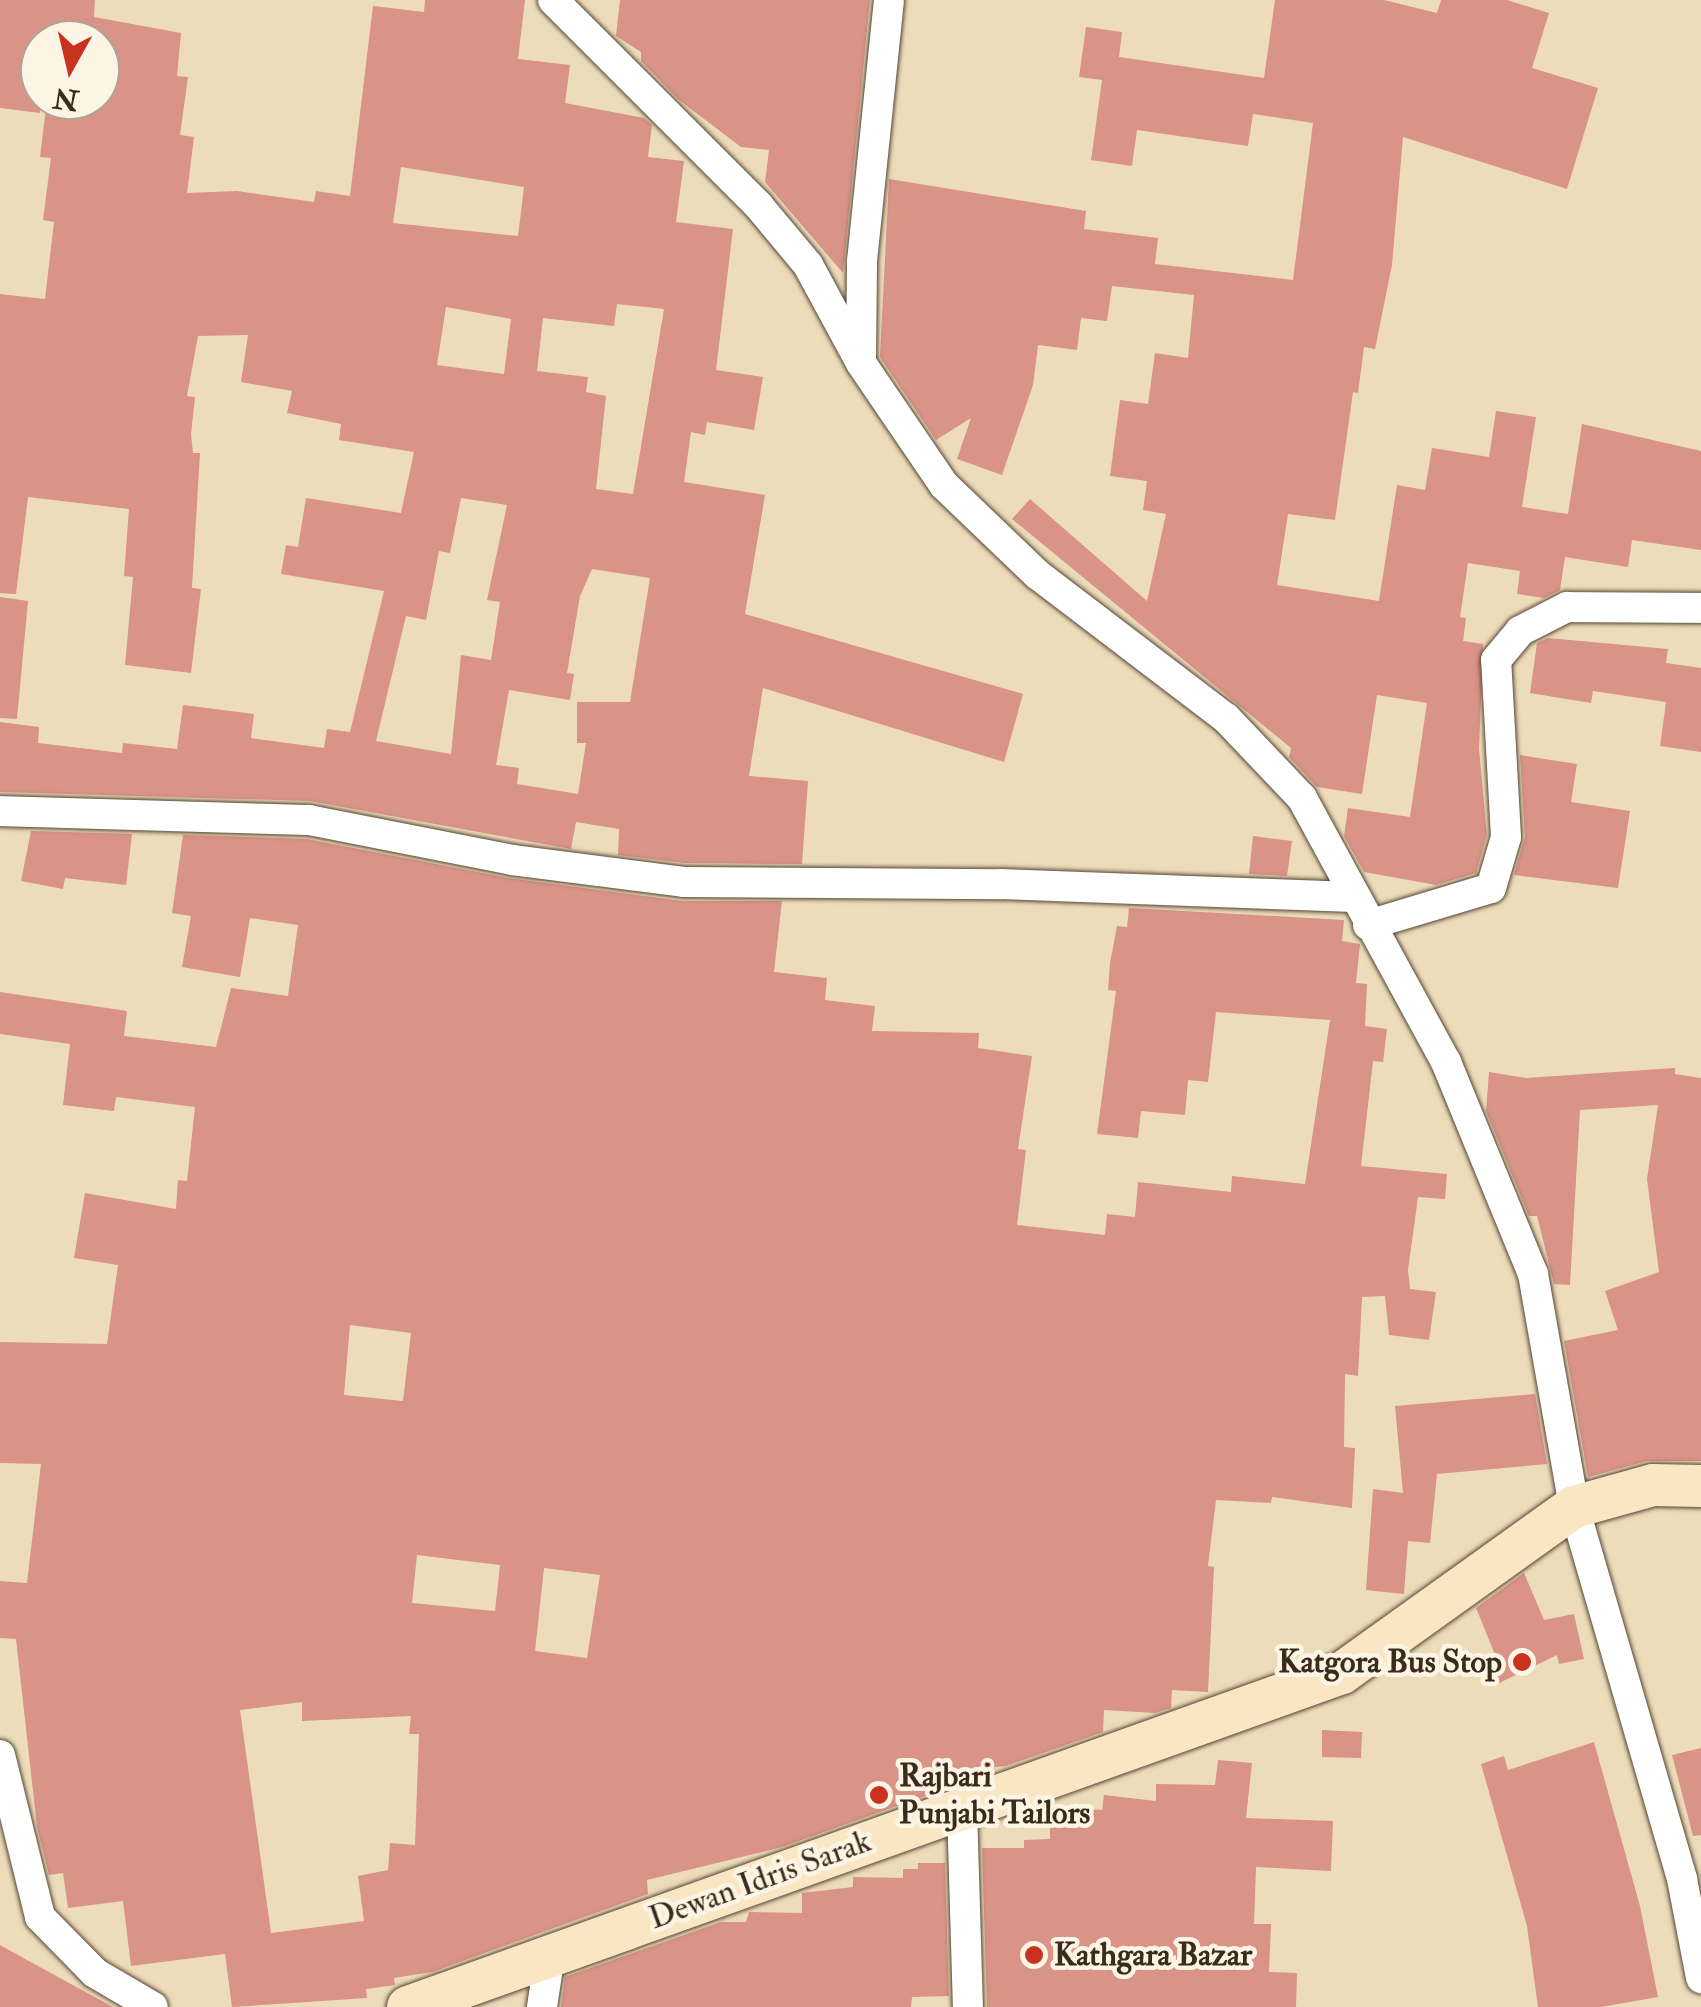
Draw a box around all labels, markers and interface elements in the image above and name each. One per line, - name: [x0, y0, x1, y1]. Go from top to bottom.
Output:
- north arrow: [20, 20, 120, 120]
- text: N: [51, 79, 81, 117]
- place label: Katgora Bus Stop: [1278, 1643, 1502, 1681]
- marker: Katgora Bus Stop: [1511, 1651, 1533, 1673]
- place label: Rajbari Punjabi Tailors: [899, 1758, 1090, 1833]
- marker: Rajbari Punjabi Tailors: [868, 1784, 890, 1806]
- street label: Dewan Idris Sarak: [644, 1822, 876, 1938]
- place label: Kathgara Bazar: [1054, 1936, 1252, 1974]
- marker: Kathgara Bazar: [1023, 1944, 1045, 1966]

